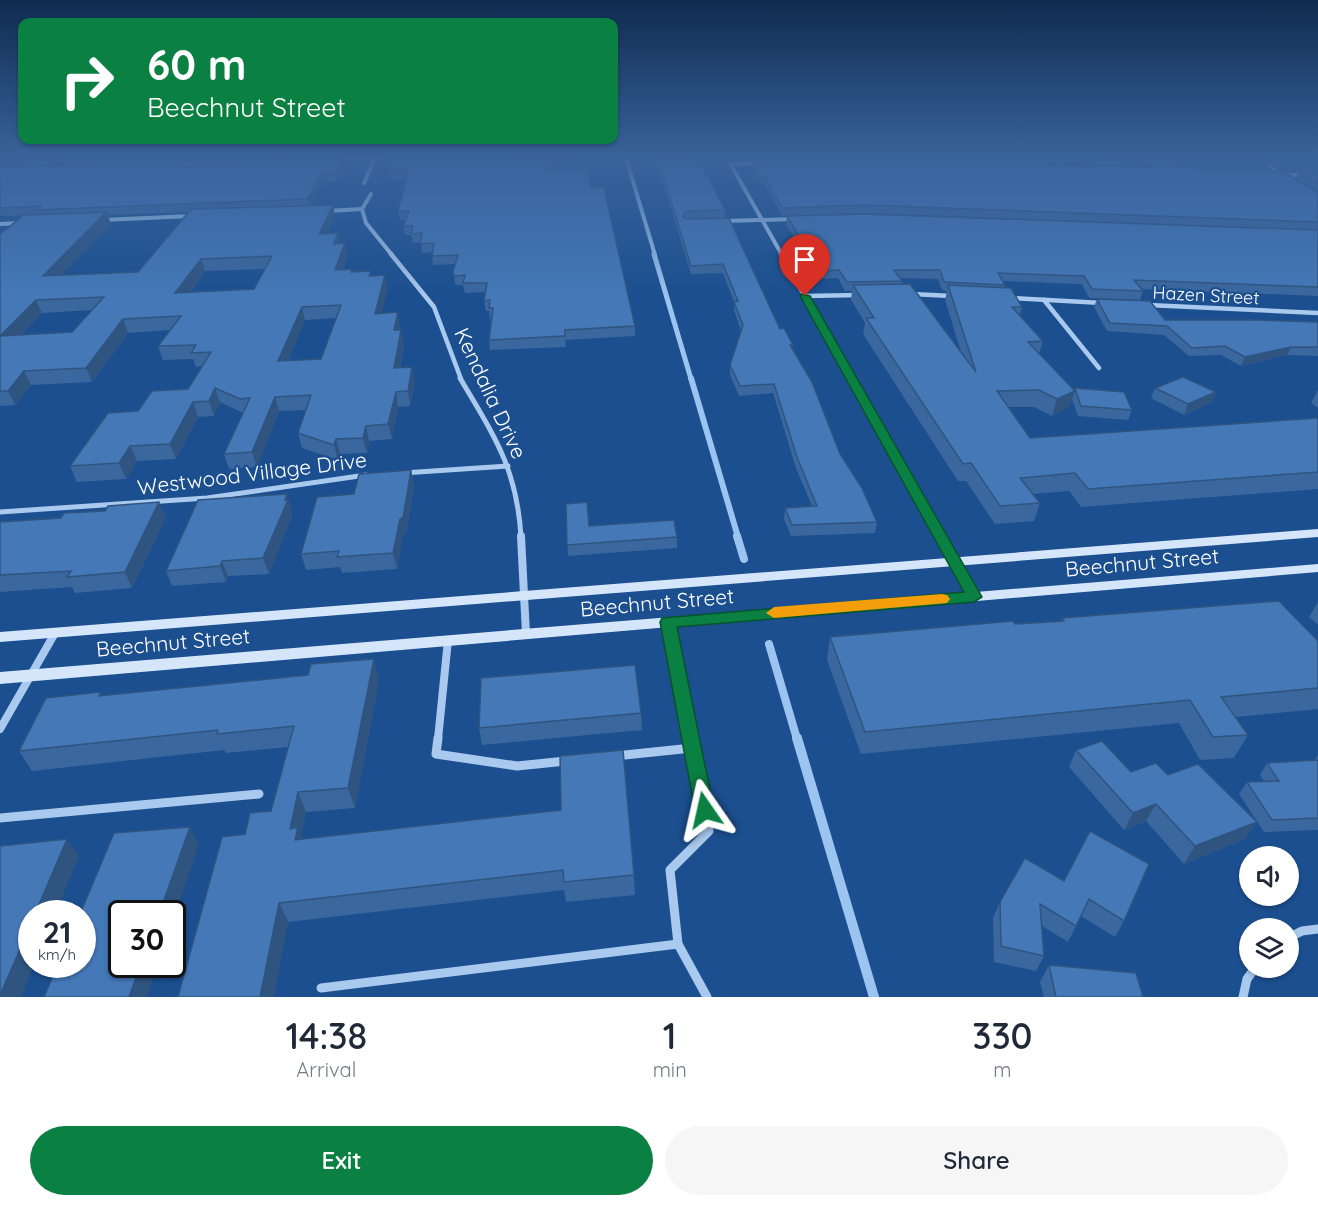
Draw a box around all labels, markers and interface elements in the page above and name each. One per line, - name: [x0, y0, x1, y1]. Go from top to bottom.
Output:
- text: 60 m: [147, 38, 247, 91]
- icon: right: [48, 42, 126, 120]
- text: Beechnut Street: [147, 90, 346, 124]
- pin: [779, 234, 830, 296]
- icon: arrive: [788, 243, 821, 276]
- street label: Hazen Street: [1152, 281, 1260, 309]
- street label: Kendalia Drive: [449, 323, 533, 463]
- street label: Westwood Village Drive: [136, 446, 368, 500]
- street label: Beechnut Street: [1064, 542, 1220, 582]
- street label: Beechnut Street: [579, 582, 735, 622]
- street label: Beechnut Street: [95, 622, 251, 662]
- position arrow: [673, 778, 737, 842]
- map controls: [1239, 846, 1299, 978]
- button: sound: [1239, 846, 1299, 906]
- speed limit sign: 30: [108, 900, 186, 978]
- text: 21: [43, 913, 71, 951]
- button: layers: [1239, 918, 1299, 978]
- text: km/h: [38, 945, 76, 964]
- text: 14:38: [285, 1013, 367, 1058]
- text: 1: [663, 1013, 677, 1058]
- text: 330: [972, 1013, 1032, 1058]
- text: Arrival: [296, 1057, 356, 1082]
- text: min: [653, 1057, 687, 1082]
- text: m: [993, 1057, 1011, 1082]
- button: Exit: [30, 1126, 653, 1195]
- button: Share: [665, 1126, 1288, 1195]

